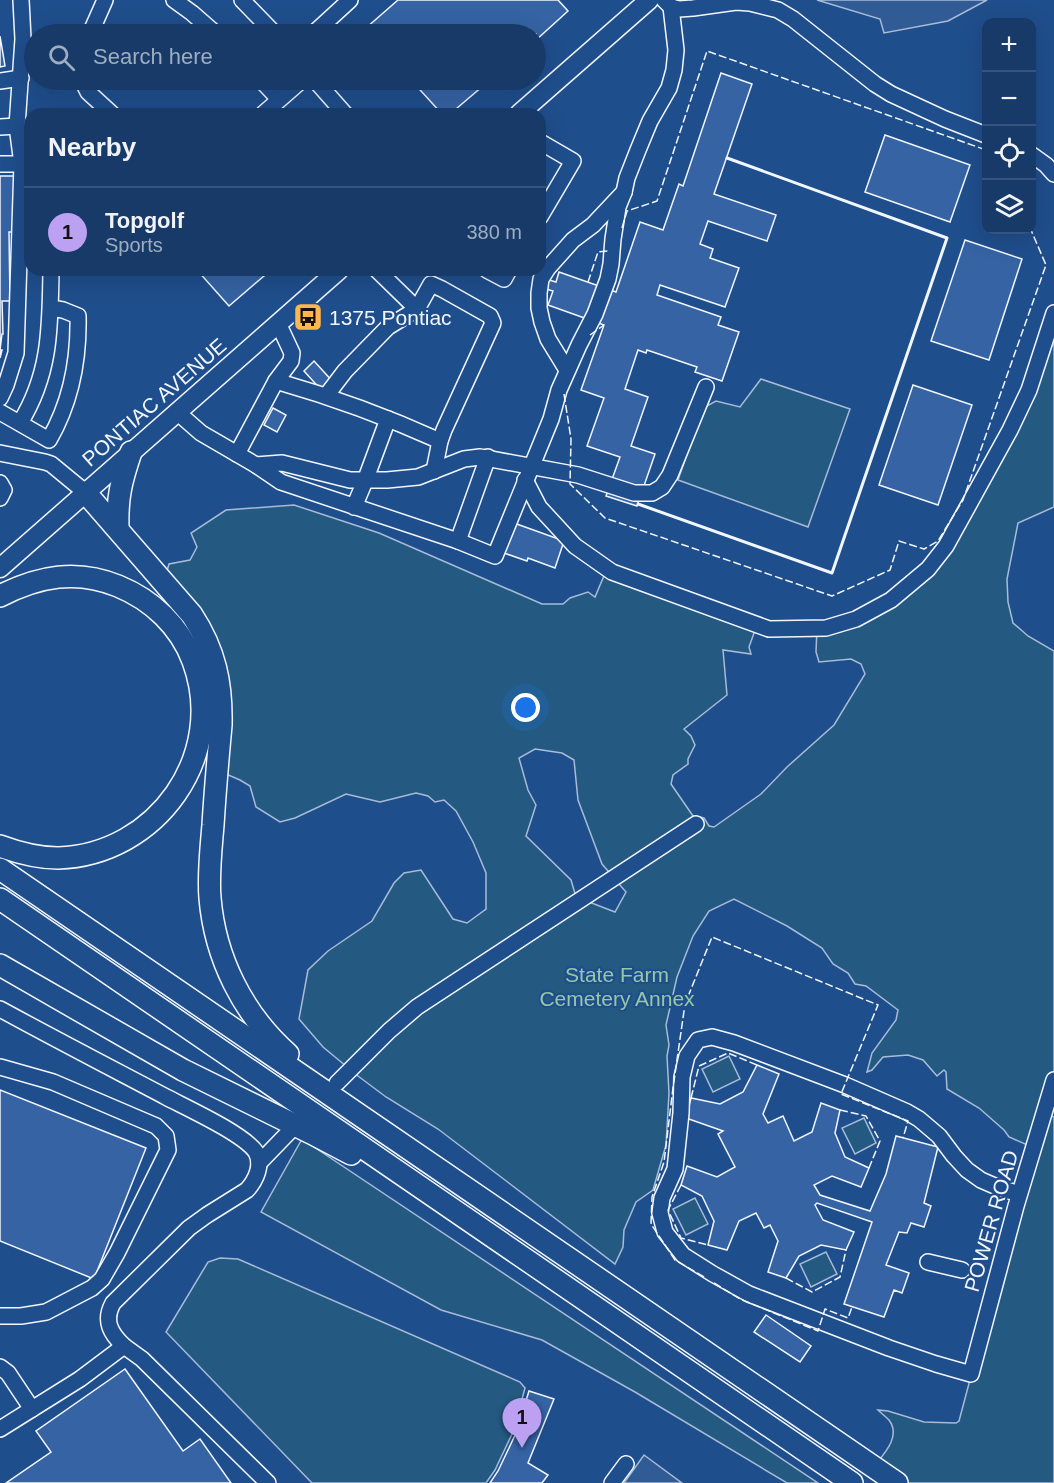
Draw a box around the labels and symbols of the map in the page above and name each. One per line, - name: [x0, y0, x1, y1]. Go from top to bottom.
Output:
- bus stop icon: 1375 Pontiac: [292, 301, 324, 333]
- place label: 1375 Pontiac: [329, 306, 452, 329]
- street label: PONTIAC AVENUE: [77, 333, 231, 471]
- your location: [511, 693, 540, 722]
- park label: State Farm Cemetery Annex: [539, 963, 695, 1010]
- street label: POWER ROAD: [960, 1148, 1022, 1294]
- pin: 1: [502, 1398, 542, 1448]

